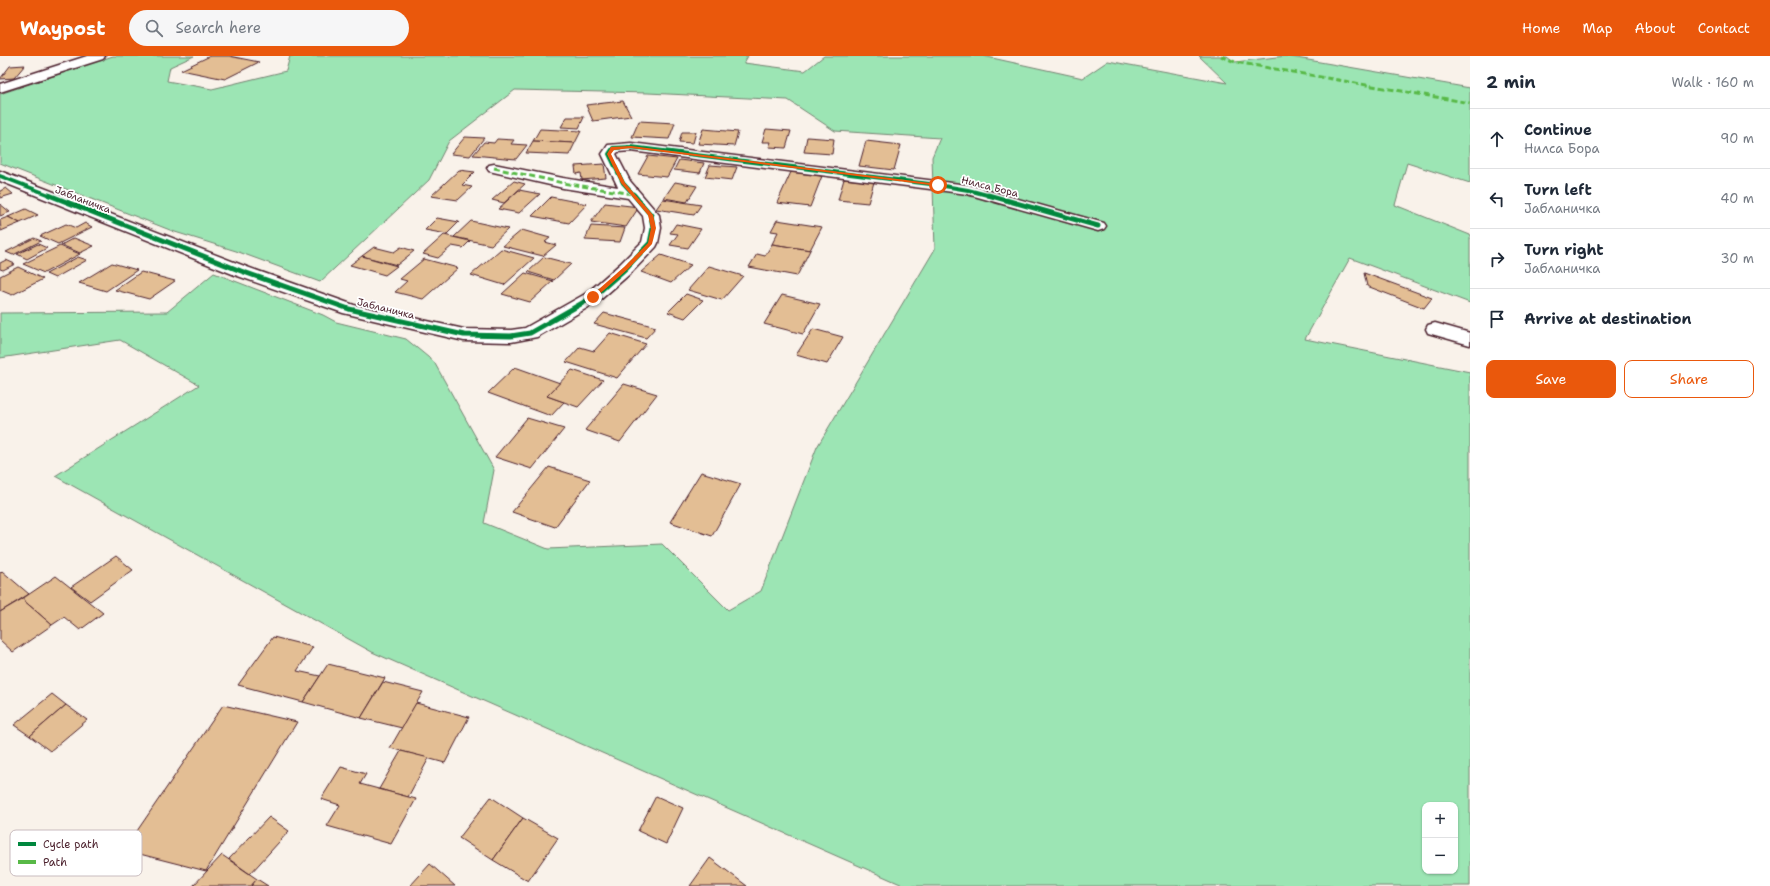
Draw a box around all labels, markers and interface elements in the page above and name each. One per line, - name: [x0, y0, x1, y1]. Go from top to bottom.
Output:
- search box: [129, 10, 409, 46]
- text: Waypost: [20, 16, 105, 41]
- icon: search: [143, 17, 165, 39]
- text: Search here: [175, 18, 261, 38]
- text: Home: [1522, 19, 1561, 37]
- text: Map: [1583, 19, 1613, 37]
- text: About: [1635, 19, 1676, 37]
- text: Contact: [1698, 19, 1750, 37]
- text: 2 min: [1486, 71, 1536, 93]
- text: Walk · 160 m: [1672, 74, 1754, 91]
- text: Continue: [1524, 120, 1592, 140]
- icon: ahead: [1486, 128, 1508, 150]
- text: 90 m: [1720, 130, 1754, 147]
- text: Нилса Бора: [1524, 140, 1600, 157]
- street label: Нилса Бора: [960, 173, 1020, 200]
- route start: [929, 176, 947, 194]
- text: Turn left: [1524, 180, 1592, 200]
- street label: Јабланичка: [53, 183, 113, 216]
- icon: left: [1486, 188, 1508, 210]
- text: 40 m: [1720, 190, 1754, 207]
- text: Јабланичка: [1524, 200, 1600, 217]
- text: Turn right: [1524, 240, 1604, 260]
- icon: right: [1486, 248, 1508, 270]
- text: 30 m: [1720, 250, 1754, 267]
- text: Јабланичка: [1524, 260, 1600, 277]
- route end: [584, 288, 602, 306]
- street label: Јабланичка: [356, 295, 417, 322]
- icon: arrive: [1486, 308, 1508, 330]
- text: Arrive at destination: [1524, 309, 1692, 329]
- button: Save: [1486, 360, 1616, 398]
- button: Share: [1624, 360, 1754, 398]
- map controls: [1422, 802, 1458, 874]
- button: +: [1422, 802, 1458, 838]
- legend: [10, 830, 142, 876]
- text: Cycle path: [43, 837, 99, 852]
- button: −: [1422, 838, 1458, 874]
- text: Path: [43, 855, 67, 870]

